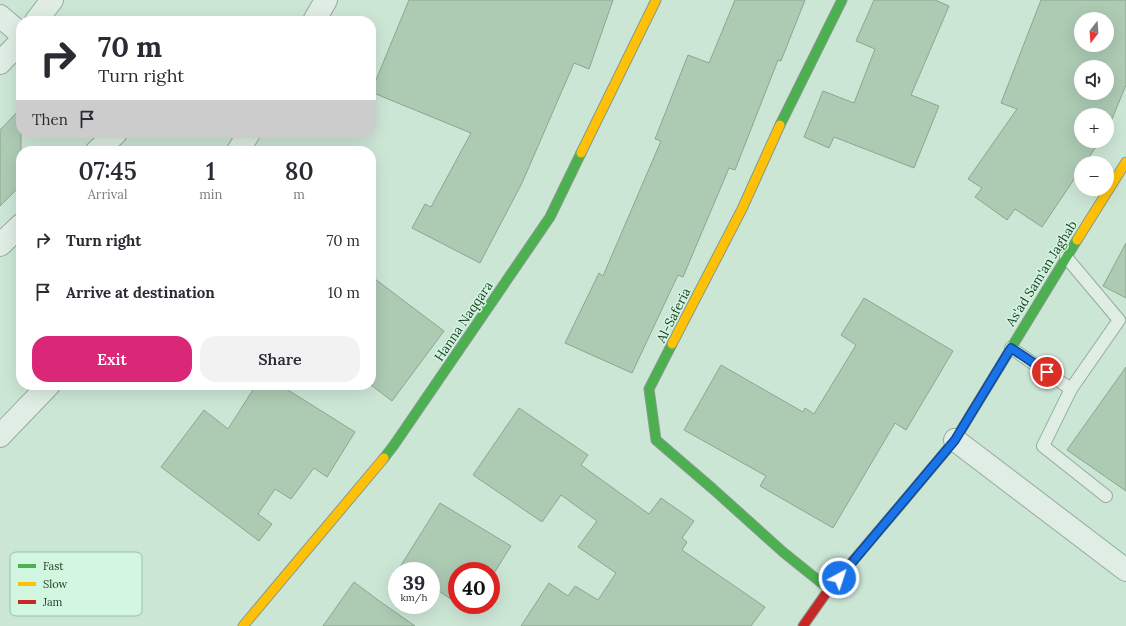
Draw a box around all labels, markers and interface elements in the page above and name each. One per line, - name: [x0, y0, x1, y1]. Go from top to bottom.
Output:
- north arrow: [1074, 12, 1114, 52]
- map controls: [1074, 12, 1114, 196]
- text: 70 m: [98, 29, 162, 65]
- icon: right: [32, 32, 84, 84]
- button: sound: [1074, 60, 1114, 100]
- text: Turn right: [98, 64, 184, 87]
- icon: arrive: [76, 108, 98, 130]
- button: +: [1074, 108, 1114, 148]
- text: Then: [32, 110, 68, 129]
- text: 07:45: [78, 156, 137, 187]
- text: 1: [206, 156, 215, 187]
- text: 80: [285, 156, 314, 187]
- button: −: [1074, 156, 1114, 196]
- text: Arrival: [88, 186, 127, 203]
- text: min: [199, 186, 222, 203]
- text: m: [293, 186, 305, 203]
- street label: As'ad Sam'an Jaghab: [1001, 217, 1081, 330]
- icon: right: [32, 229, 54, 251]
- text: Turn right: [66, 231, 142, 250]
- text: 70 m: [326, 231, 360, 250]
- street label: Hanna Naqqara: [430, 278, 497, 365]
- icon: arrive: [32, 281, 54, 303]
- text: Arrive at destination: [66, 283, 215, 302]
- text: 10 m: [328, 283, 360, 302]
- street label: Al-Saferia: [652, 285, 695, 346]
- button: Exit: [32, 336, 192, 382]
- button: Share: [200, 336, 360, 382]
- pin: [1030, 355, 1064, 389]
- icon: arrive: [1036, 361, 1058, 383]
- legend: [10, 552, 142, 616]
- position arrow: [818, 557, 860, 599]
- text: Fast: [43, 559, 64, 573]
- speed limit sign: 40: [448, 562, 500, 614]
- text: 39: [403, 570, 425, 595]
- text: Slow: [43, 577, 68, 591]
- text: km/h: [400, 591, 428, 604]
- text: Jam: [42, 595, 63, 609]

